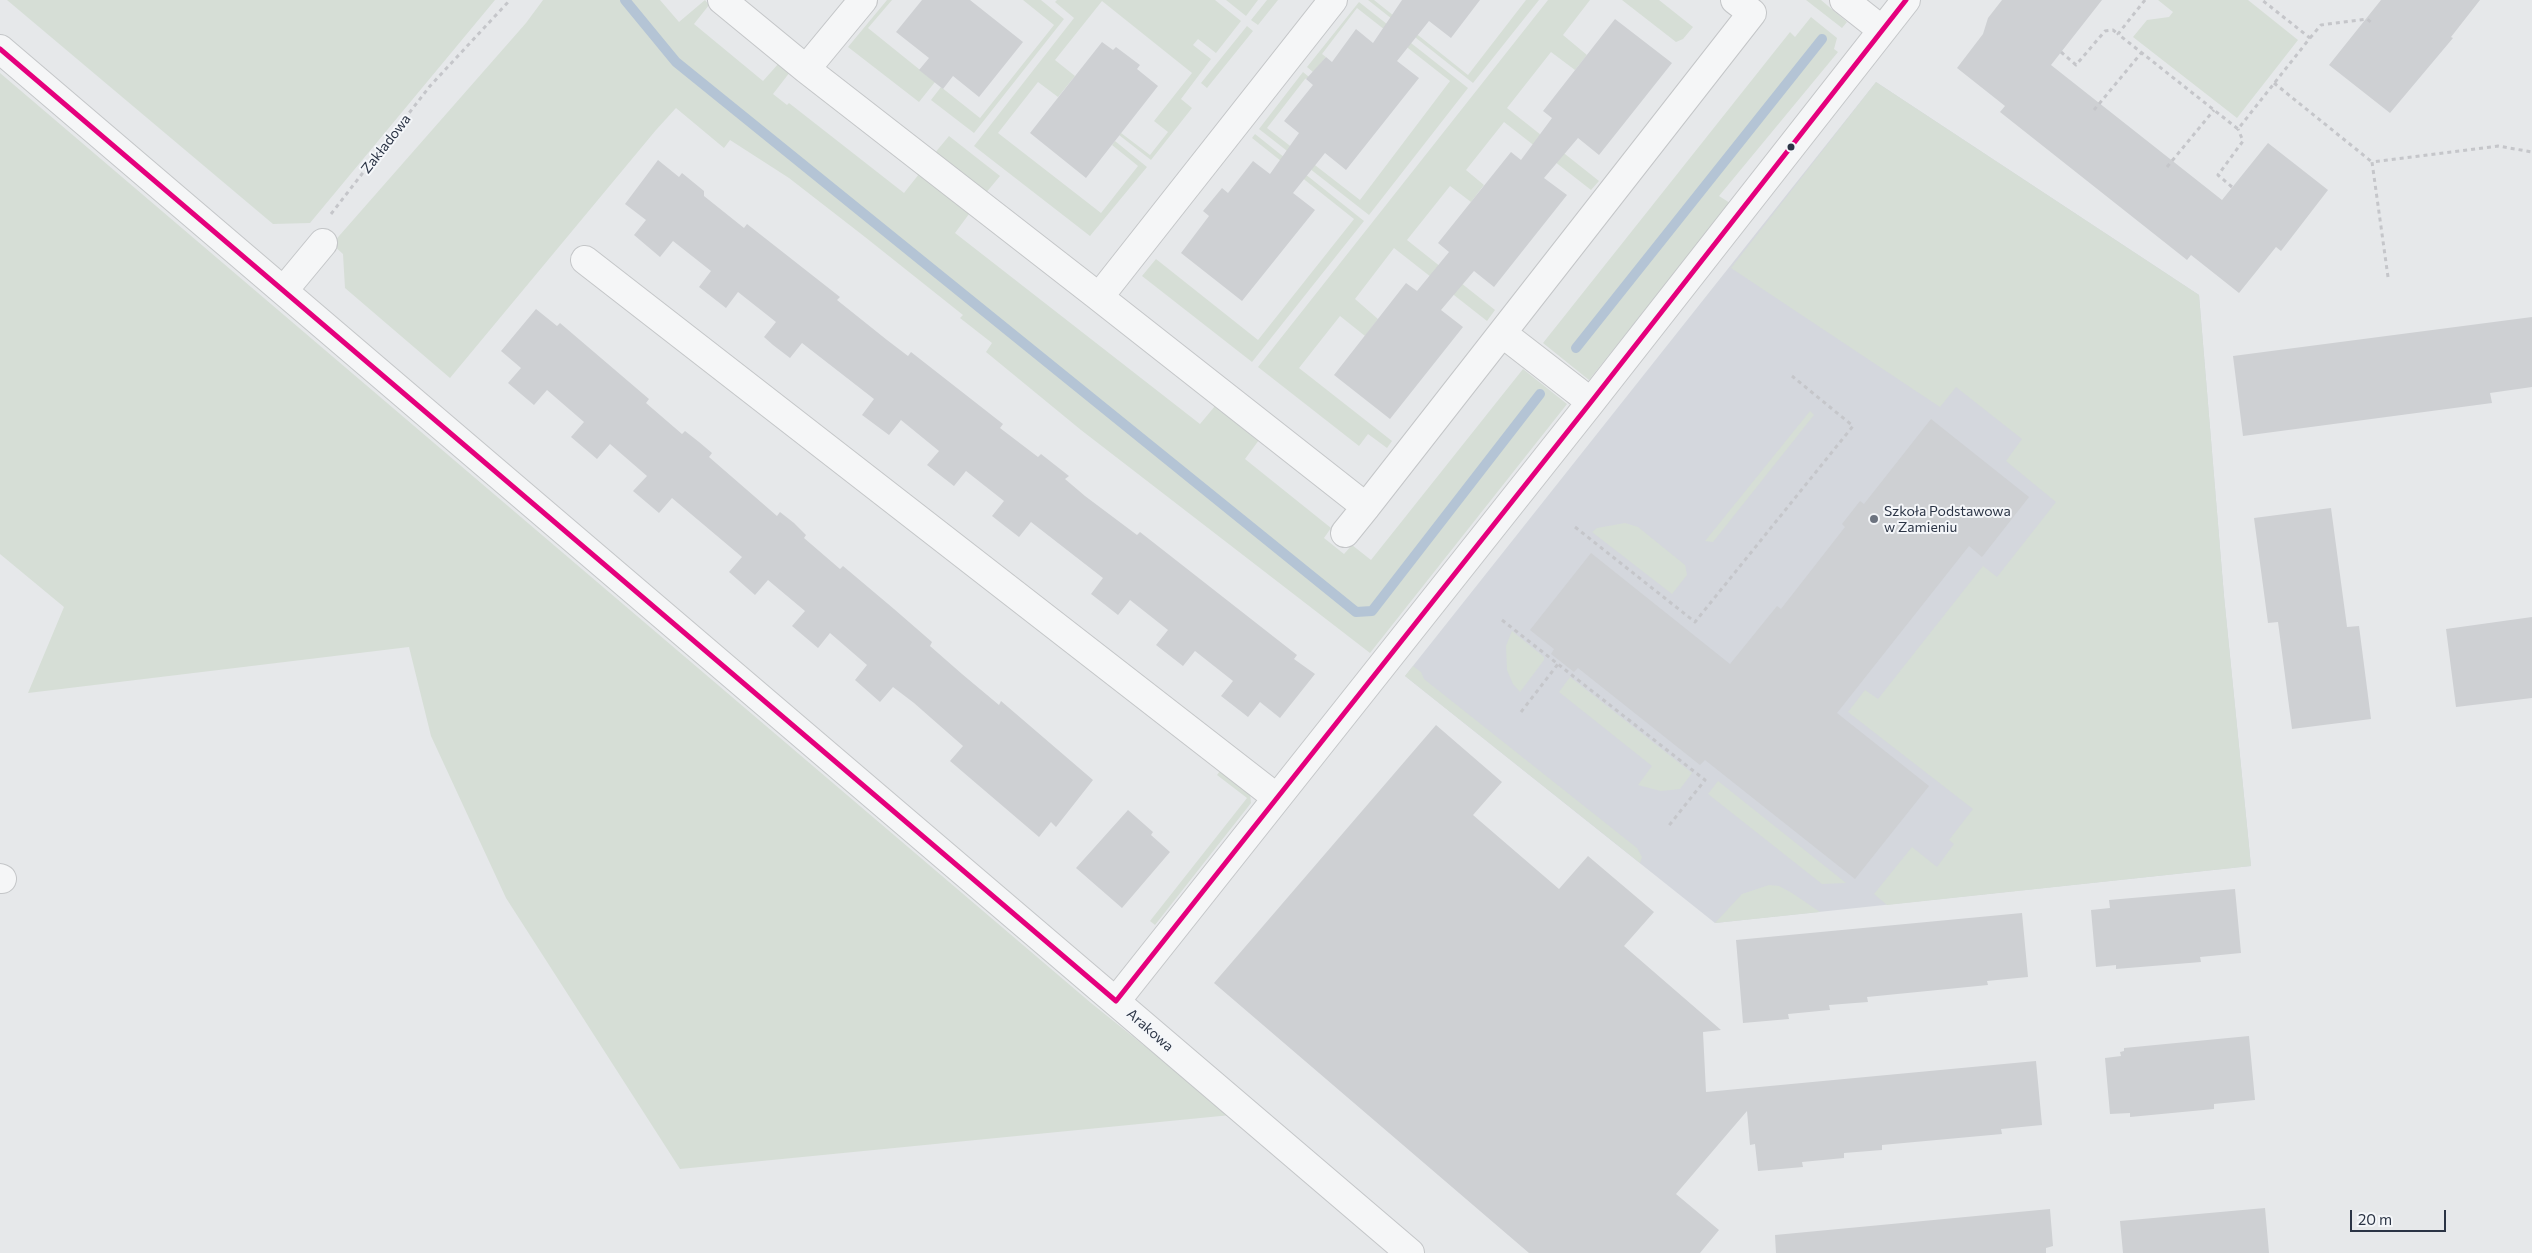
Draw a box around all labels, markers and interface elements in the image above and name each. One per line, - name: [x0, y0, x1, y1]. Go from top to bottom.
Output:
- street label: Zakładowa: [358, 111, 414, 177]
- unlabelled marker: [1786, 142, 1796, 152]
- place label: Szkoła Podstawowa w Zamieniu: [1884, 503, 2011, 536]
- marker: Szkoła Podstawowa w Zamieniu: [1868, 513, 1880, 525]
- street label: Arakowa: [1123, 1005, 1177, 1055]
- scale bar: [2352, 1200, 2448, 1232]
- text: 20 m: [2358, 1210, 2392, 1228]

